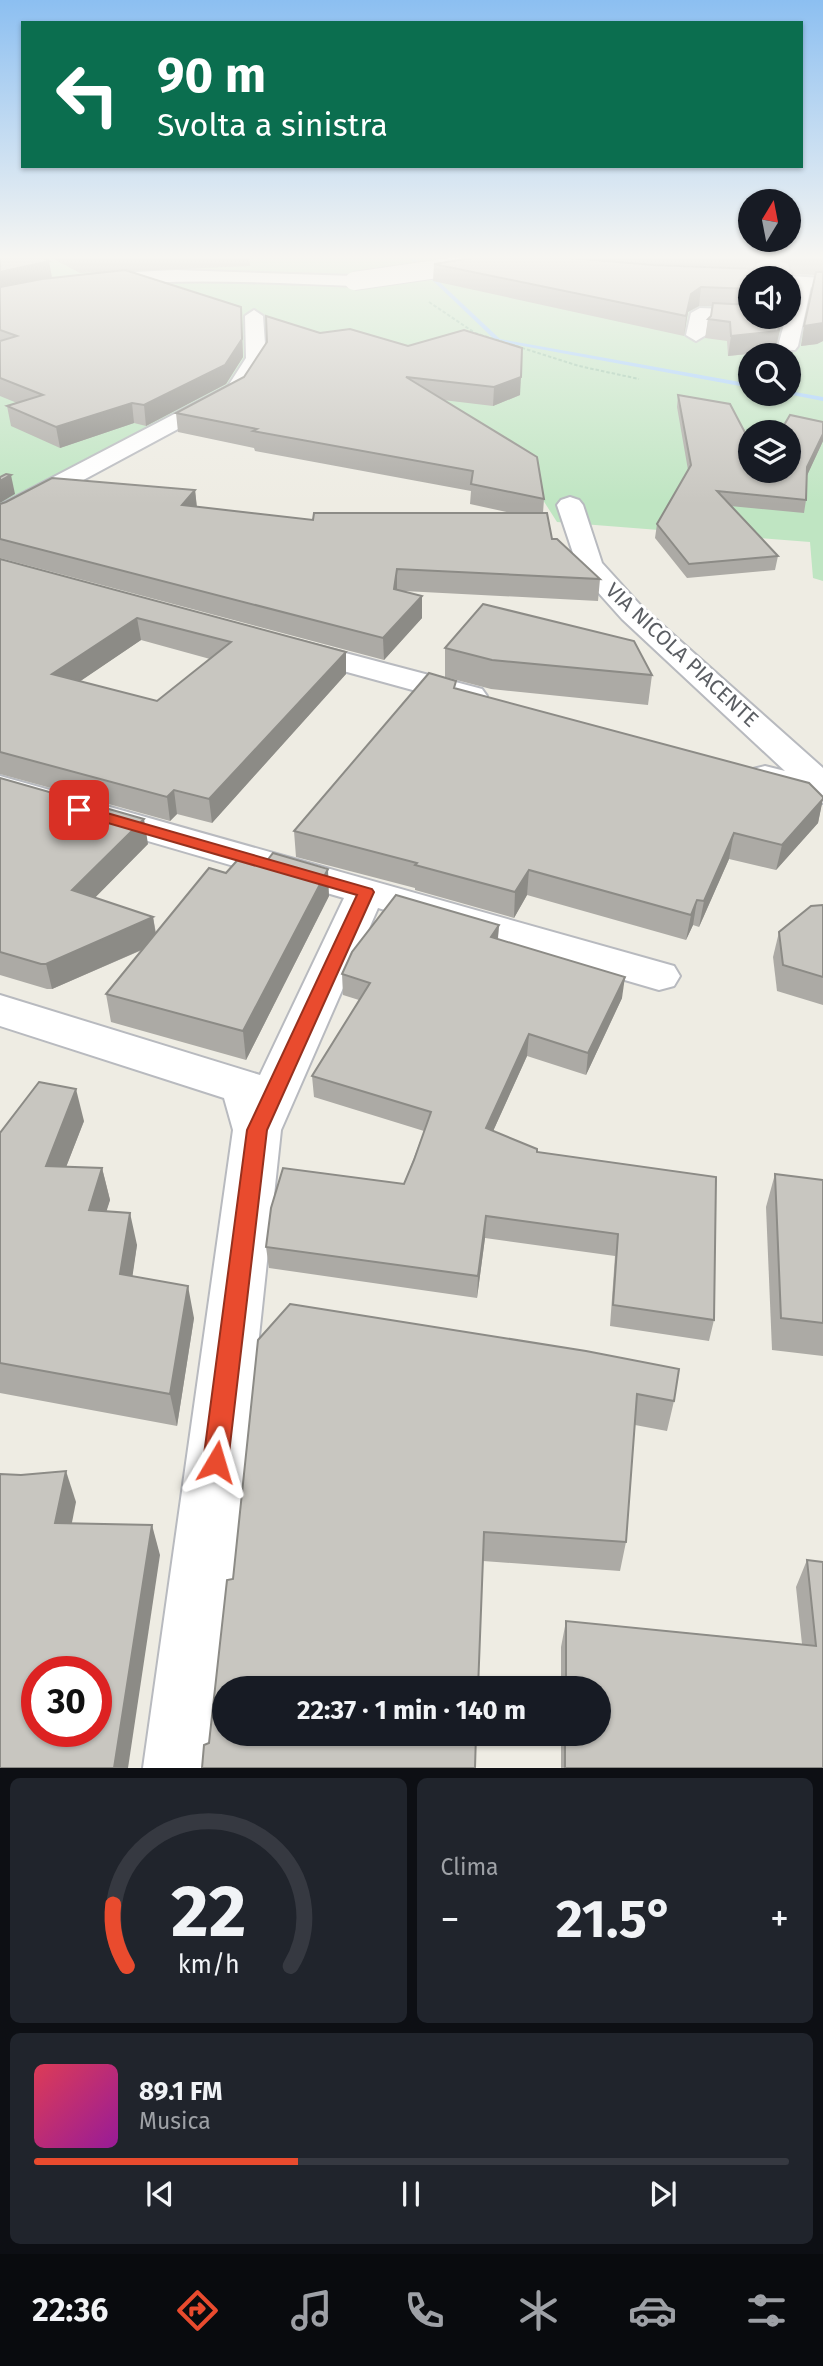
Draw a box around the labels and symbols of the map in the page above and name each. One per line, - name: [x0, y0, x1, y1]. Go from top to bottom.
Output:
- north arrow: [738, 189, 802, 252]
- street label: VIA NICOLA PIACENTE: [600, 577, 764, 733]
- pin: [49, 780, 109, 840]
- position arrow: [179, 1425, 253, 1499]
- speed limit sign: 30: [21, 1656, 112, 1747]

